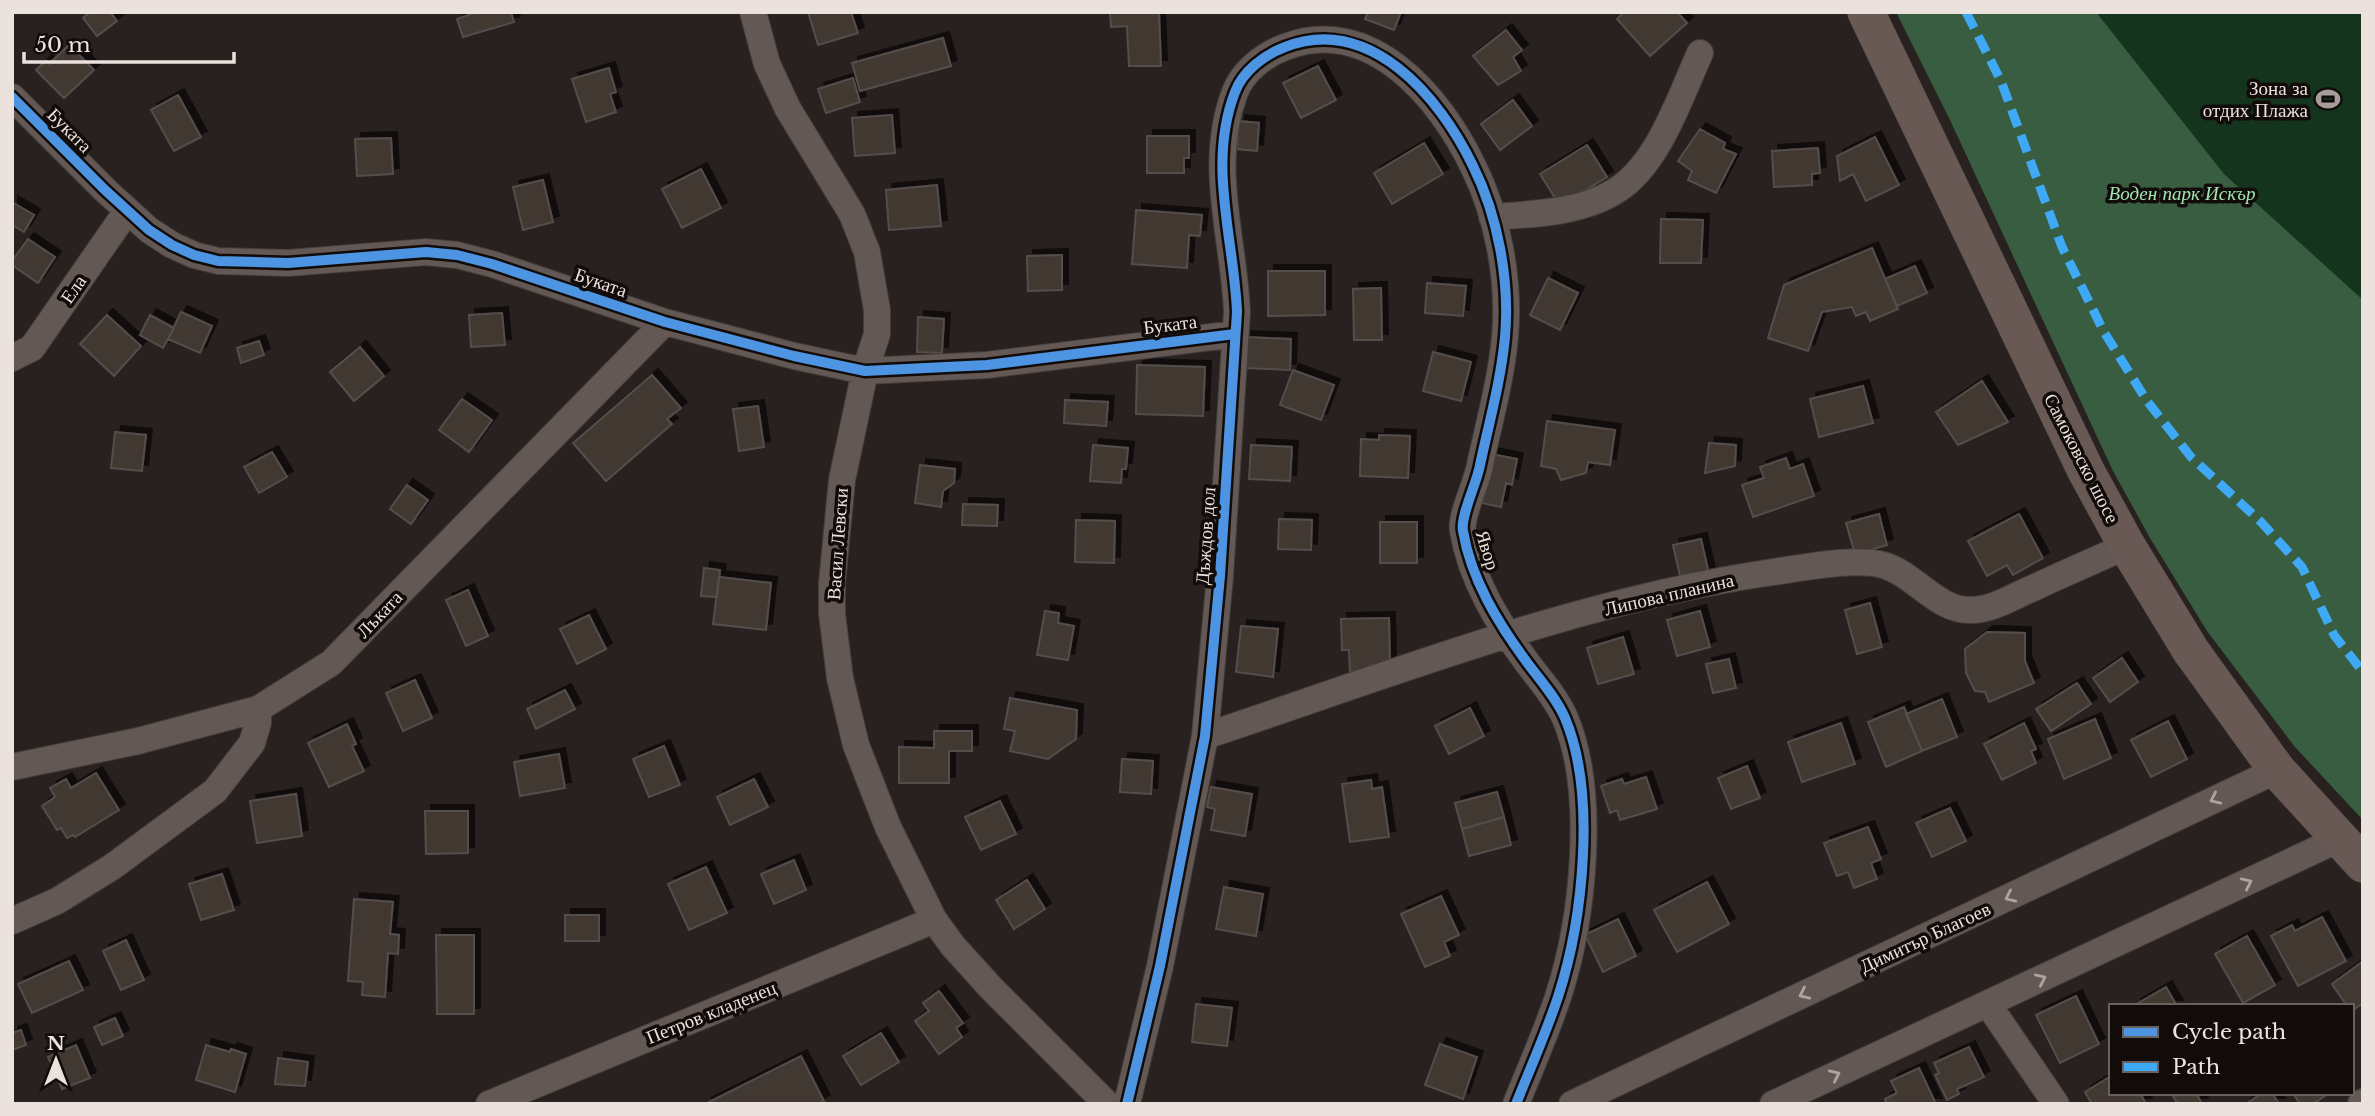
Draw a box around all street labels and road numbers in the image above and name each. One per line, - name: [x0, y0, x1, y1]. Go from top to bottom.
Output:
- street label: Буката: [42, 103, 97, 158]
- street label: Буката: [572, 263, 631, 302]
- street label: Ела: [56, 270, 92, 308]
- street label: Буката: [1142, 310, 1199, 339]
- street label: Самоковско шосе: [2039, 389, 2124, 527]
- street label: Дъждов дол: [1191, 486, 1220, 586]
- street label: Васил Левски: [822, 487, 853, 601]
- street label: Явор: [1471, 527, 1504, 573]
- street label: Липова планина: [1602, 568, 1737, 621]
- street label: Лъката: [351, 586, 408, 643]
- street label: Димитър Благоев: [1856, 897, 1994, 978]
- street label: Петров кладенец: [643, 976, 780, 1049]

